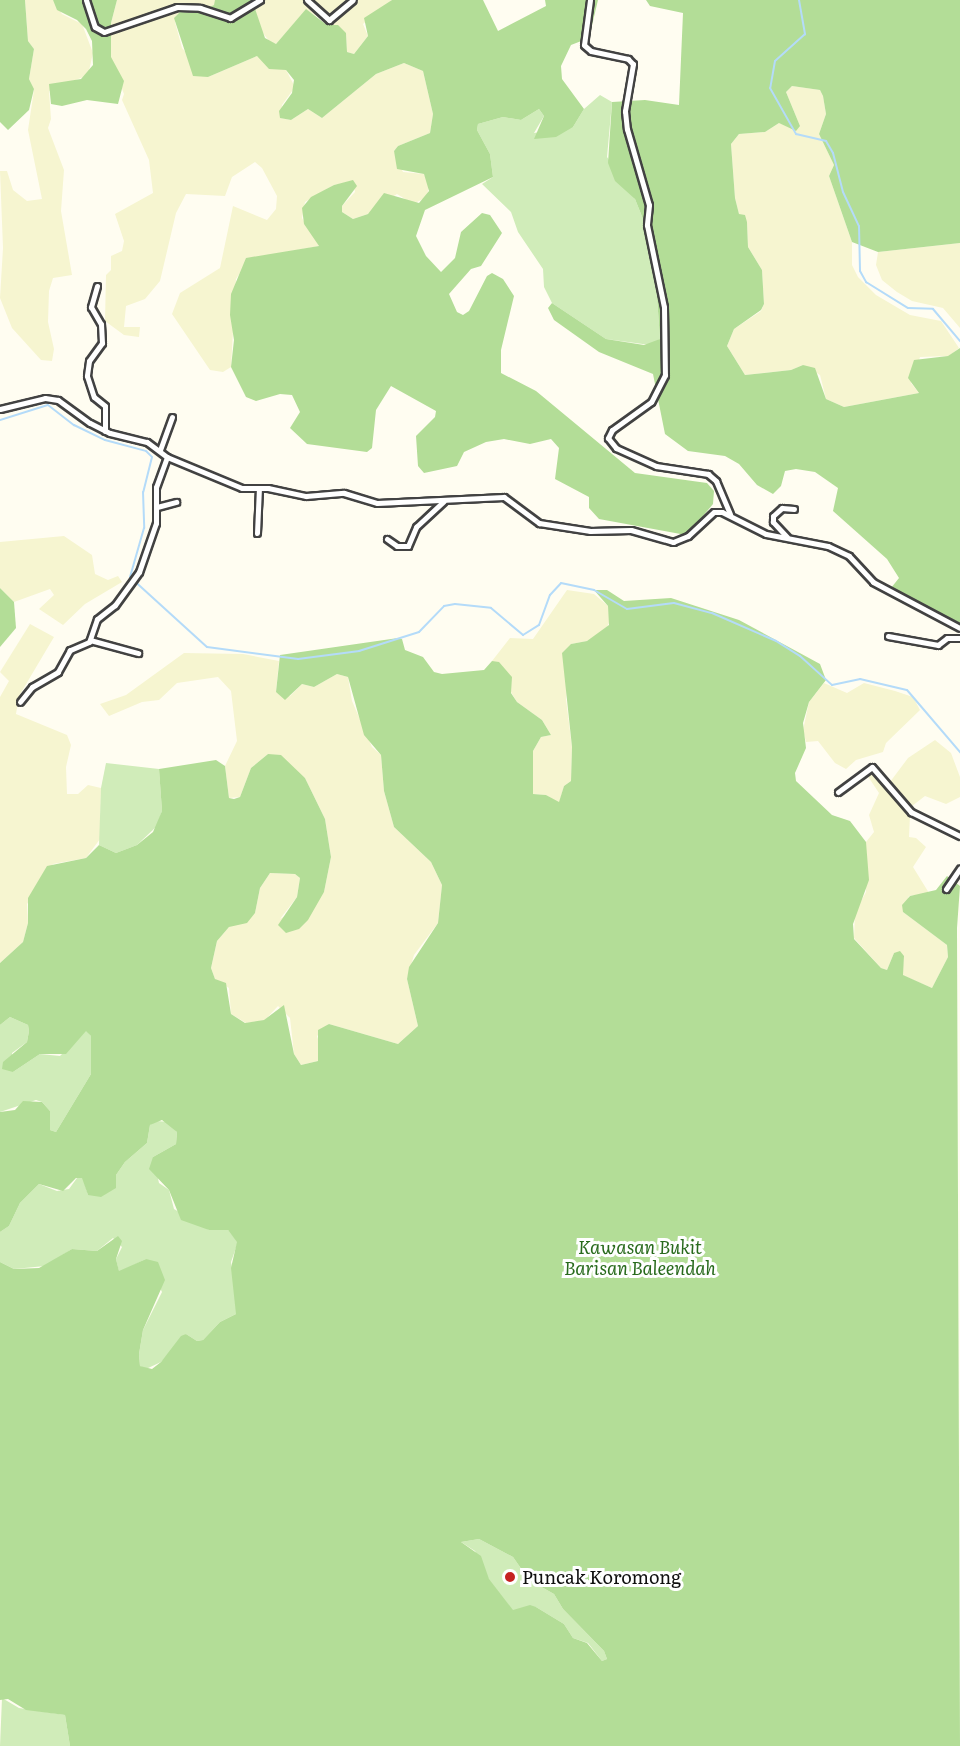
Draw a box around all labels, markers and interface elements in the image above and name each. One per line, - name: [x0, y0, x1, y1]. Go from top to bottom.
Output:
- park label: Kawasan Bukit Barisan Baleendah: [564, 1237, 716, 1280]
- place label: Puncak Koromong: [522, 1566, 681, 1588]
- marker: Puncak Koromong: [503, 1570, 517, 1584]

